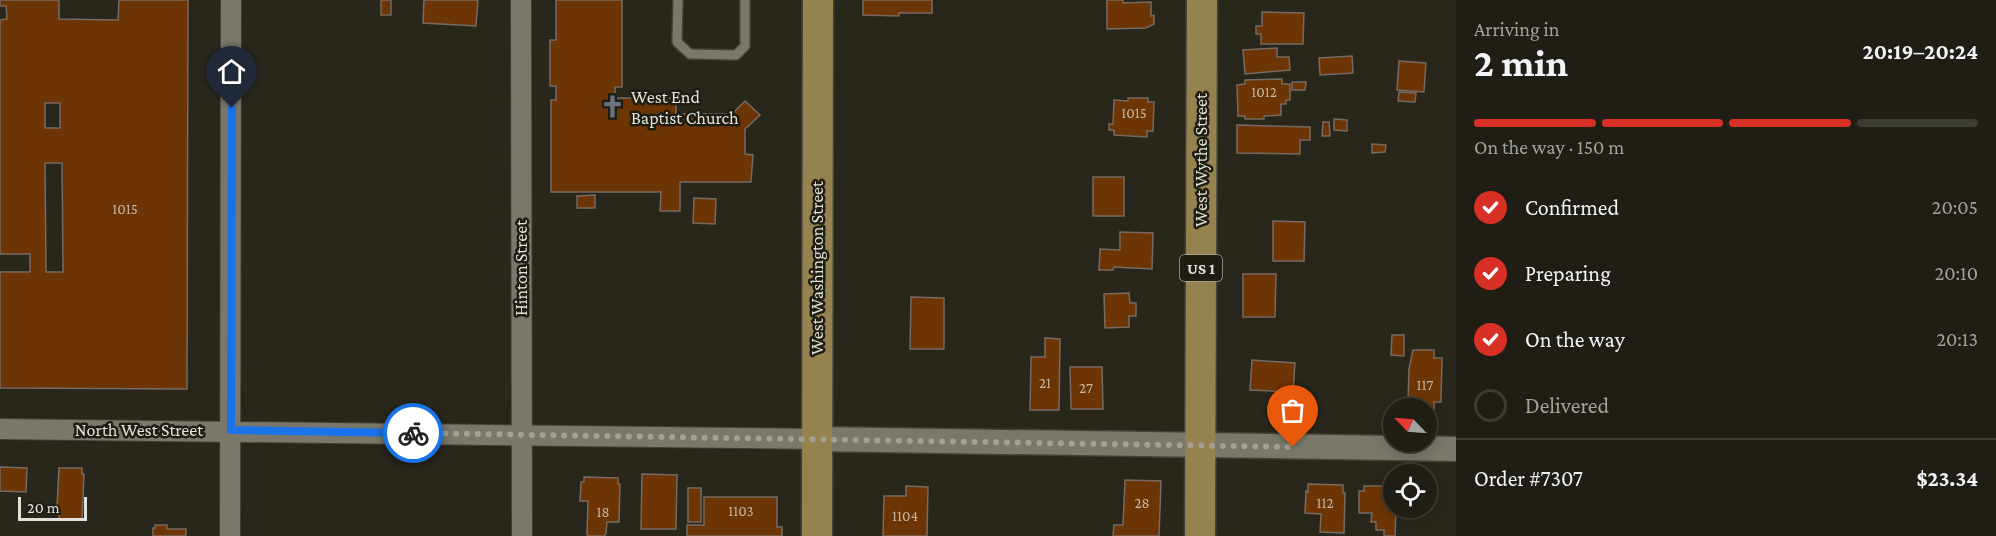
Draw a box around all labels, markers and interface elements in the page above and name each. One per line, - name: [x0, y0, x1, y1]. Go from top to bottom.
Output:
- text: Arriving in: [1474, 18, 1559, 40]
- text: 20:19–20:24: [1863, 39, 1978, 64]
- text: 2 min: [1474, 41, 1568, 84]
- pin: [206, 46, 257, 108]
- icon: home: [215, 55, 248, 88]
- house number: 1012: [1251, 84, 1277, 100]
- place label: West End Baptist Church: [631, 87, 739, 128]
- street label: West Wythe Street: [1191, 92, 1211, 227]
- church icon: West End Baptist Church: [600, 94, 626, 120]
- house number: 1015: [1121, 105, 1147, 121]
- text: On the way · 150 m: [1474, 136, 1624, 158]
- street label: West Washington Street: [807, 180, 827, 355]
- icon: check: [1474, 191, 1507, 224]
- text: Confirmed: [1525, 195, 1619, 220]
- text: 20:05: [1932, 196, 1978, 218]
- house number: 1015: [112, 201, 138, 217]
- street label: Hinton Street: [511, 219, 531, 316]
- road number: US 1: [1180, 255, 1222, 281]
- icon: check: [1474, 257, 1507, 290]
- text: Preparing: [1525, 261, 1611, 286]
- text: 20:10: [1935, 262, 1978, 284]
- icon: check: [1474, 323, 1507, 356]
- text: On the way: [1525, 327, 1625, 352]
- text: 20:13: [1936, 328, 1978, 350]
- house number: 21: [1039, 375, 1051, 391]
- house number: 117: [1417, 377, 1434, 393]
- house number: 27: [1079, 380, 1093, 396]
- pin: [1267, 385, 1318, 447]
- text: Delivered: [1525, 393, 1609, 418]
- icon: bag: [1276, 394, 1309, 427]
- north arrow: [1383, 398, 1437, 452]
- map controls: [1383, 398, 1437, 518]
- courier: [383, 403, 443, 463]
- icon: bike: [397, 417, 430, 450]
- street label: North West Street: [75, 420, 204, 440]
- button: locate: [1383, 464, 1437, 518]
- text: Order #7307: [1474, 466, 1583, 491]
- text: $23.34: [1916, 466, 1978, 491]
- scale bar: [18, 494, 87, 522]
- house number: 28: [1134, 495, 1150, 511]
- house number: 112: [1316, 495, 1334, 511]
- text: 20 m: [27, 499, 60, 516]
- house number: 1103: [728, 503, 754, 519]
- house number: 18: [596, 504, 610, 520]
- house number: 1104: [892, 508, 918, 524]

